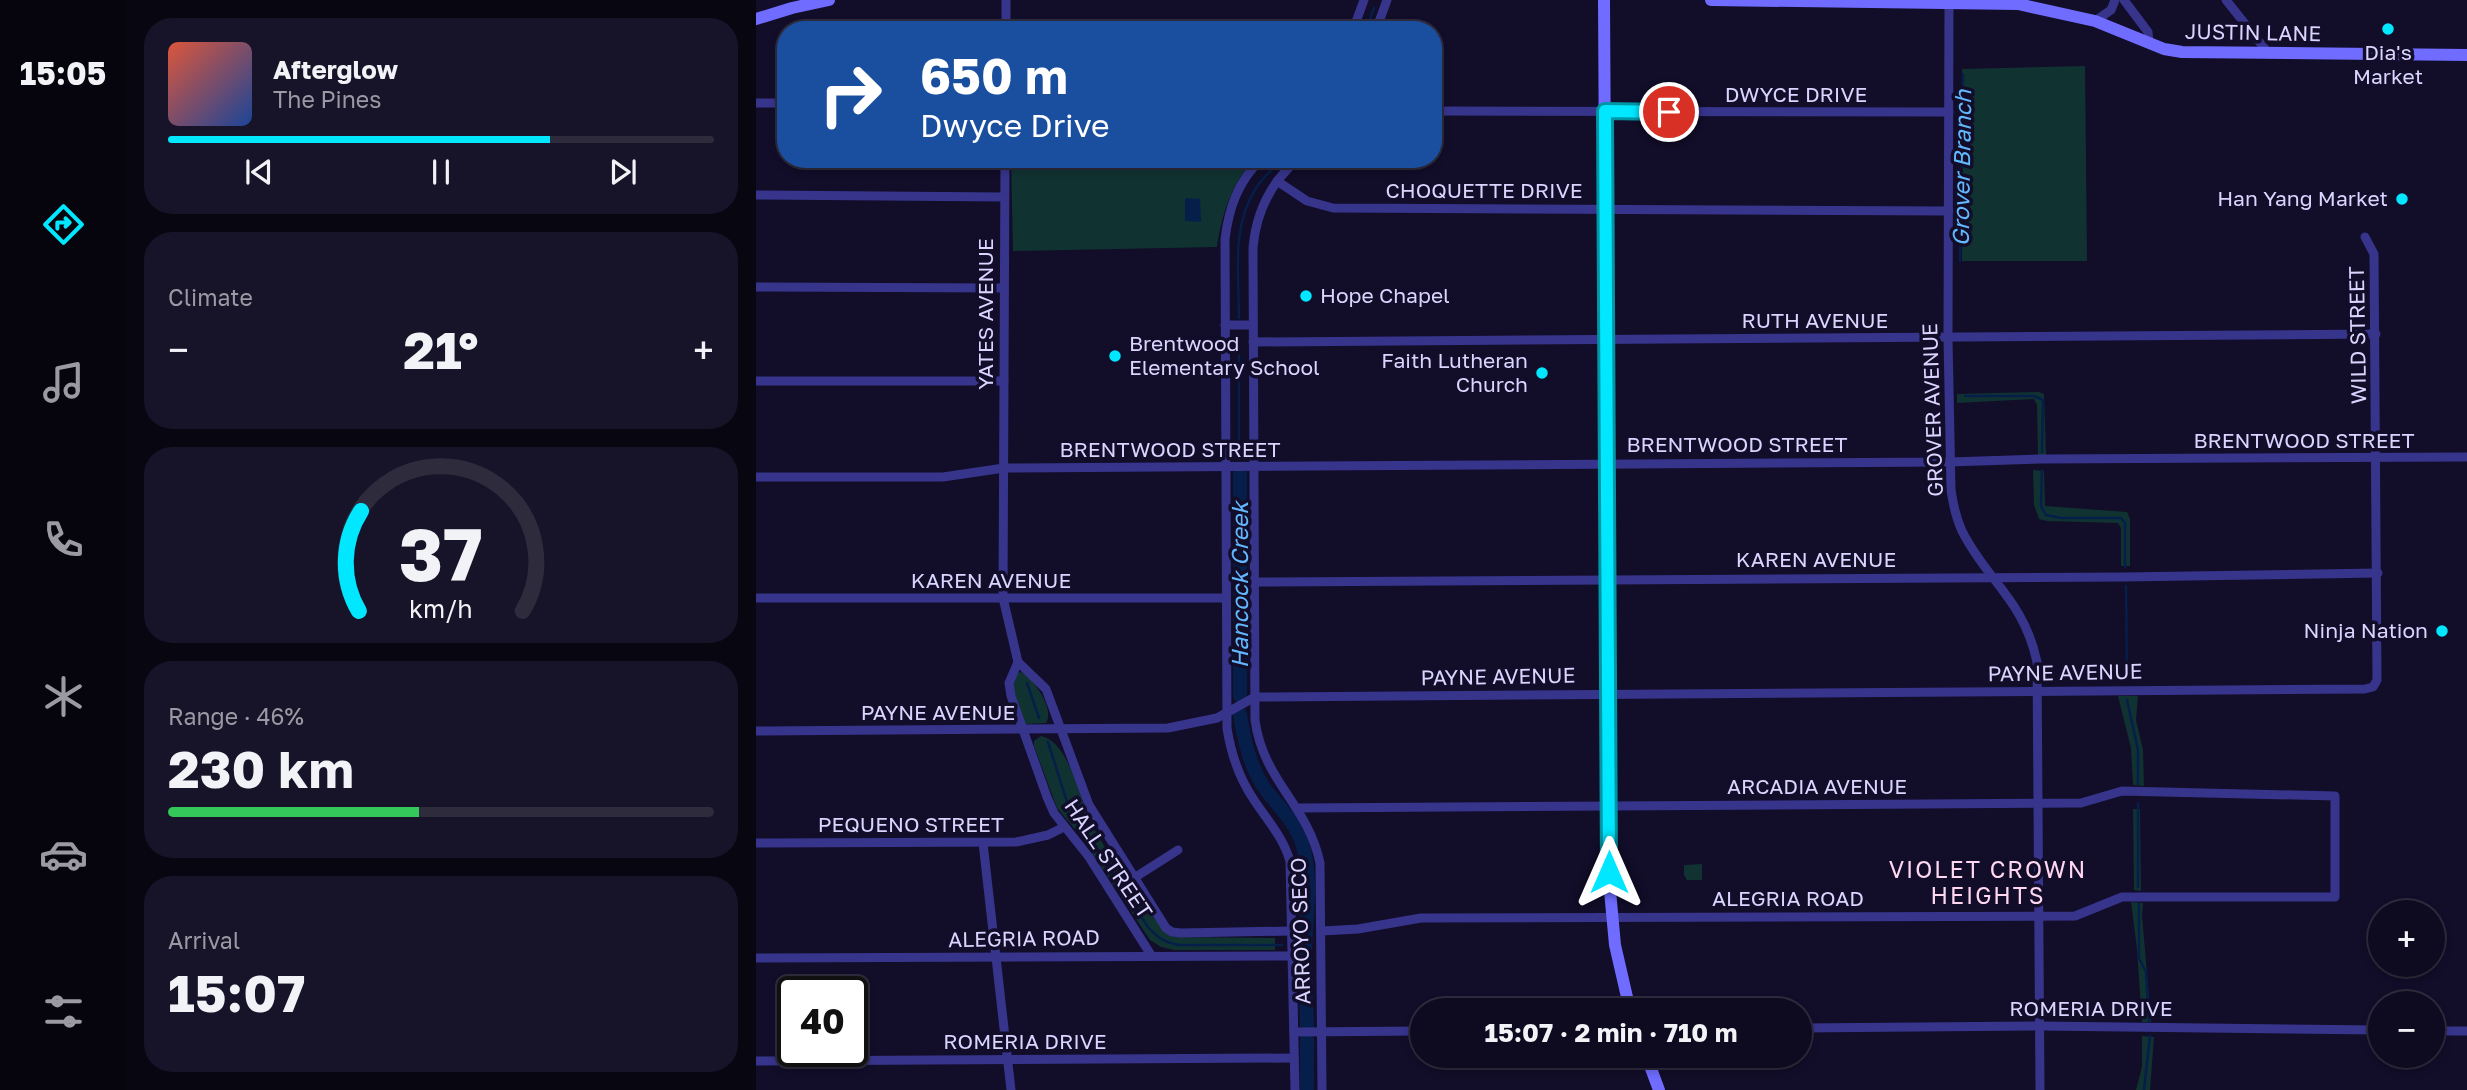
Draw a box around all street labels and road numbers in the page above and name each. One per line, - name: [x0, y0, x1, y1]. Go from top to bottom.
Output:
- street label: JUSTIN LANE: [2185, 18, 2321, 46]
- street label: DWYCE DRIVE: [1725, 81, 1867, 107]
- street label: CHOQUETTE DRIVE: [1385, 177, 1583, 203]
- street label: YATES AVENUE: [972, 238, 998, 390]
- street label: WILD STREET: [2343, 266, 2371, 404]
- street label: RUTH AVENUE: [1742, 307, 1888, 333]
- street label: GROVER AVENUE: [1916, 323, 1948, 497]
- street label: BRENTWOOD STREET: [2193, 427, 2415, 453]
- street label: BRENTWOOD STREET: [1626, 431, 1848, 457]
- street label: BRENTWOOD STREET: [1059, 436, 1281, 462]
- street label: KAREN AVENUE: [1736, 546, 1896, 572]
- street label: KAREN AVENUE: [911, 567, 1071, 593]
- street label: PAYNE AVENUE: [1987, 658, 2143, 686]
- street label: PAYNE AVENUE: [1420, 662, 1576, 690]
- street label: PAYNE AVENUE: [861, 699, 1015, 725]
- street label: ARCADIA AVENUE: [1727, 773, 1907, 799]
- street label: HALL STREET: [1059, 794, 1158, 923]
- street label: PEQUENO STREET: [818, 811, 1004, 837]
- street label: ARROYO SECO: [1284, 857, 1316, 1005]
- street label: ALEGRIA ROAD: [1712, 885, 1864, 911]
- street label: ALEGRIA ROAD: [948, 924, 1100, 952]
- street label: ROMERIA DRIVE: [2009, 995, 2173, 1021]
- street label: ROMERIA DRIVE: [943, 1028, 1107, 1054]

